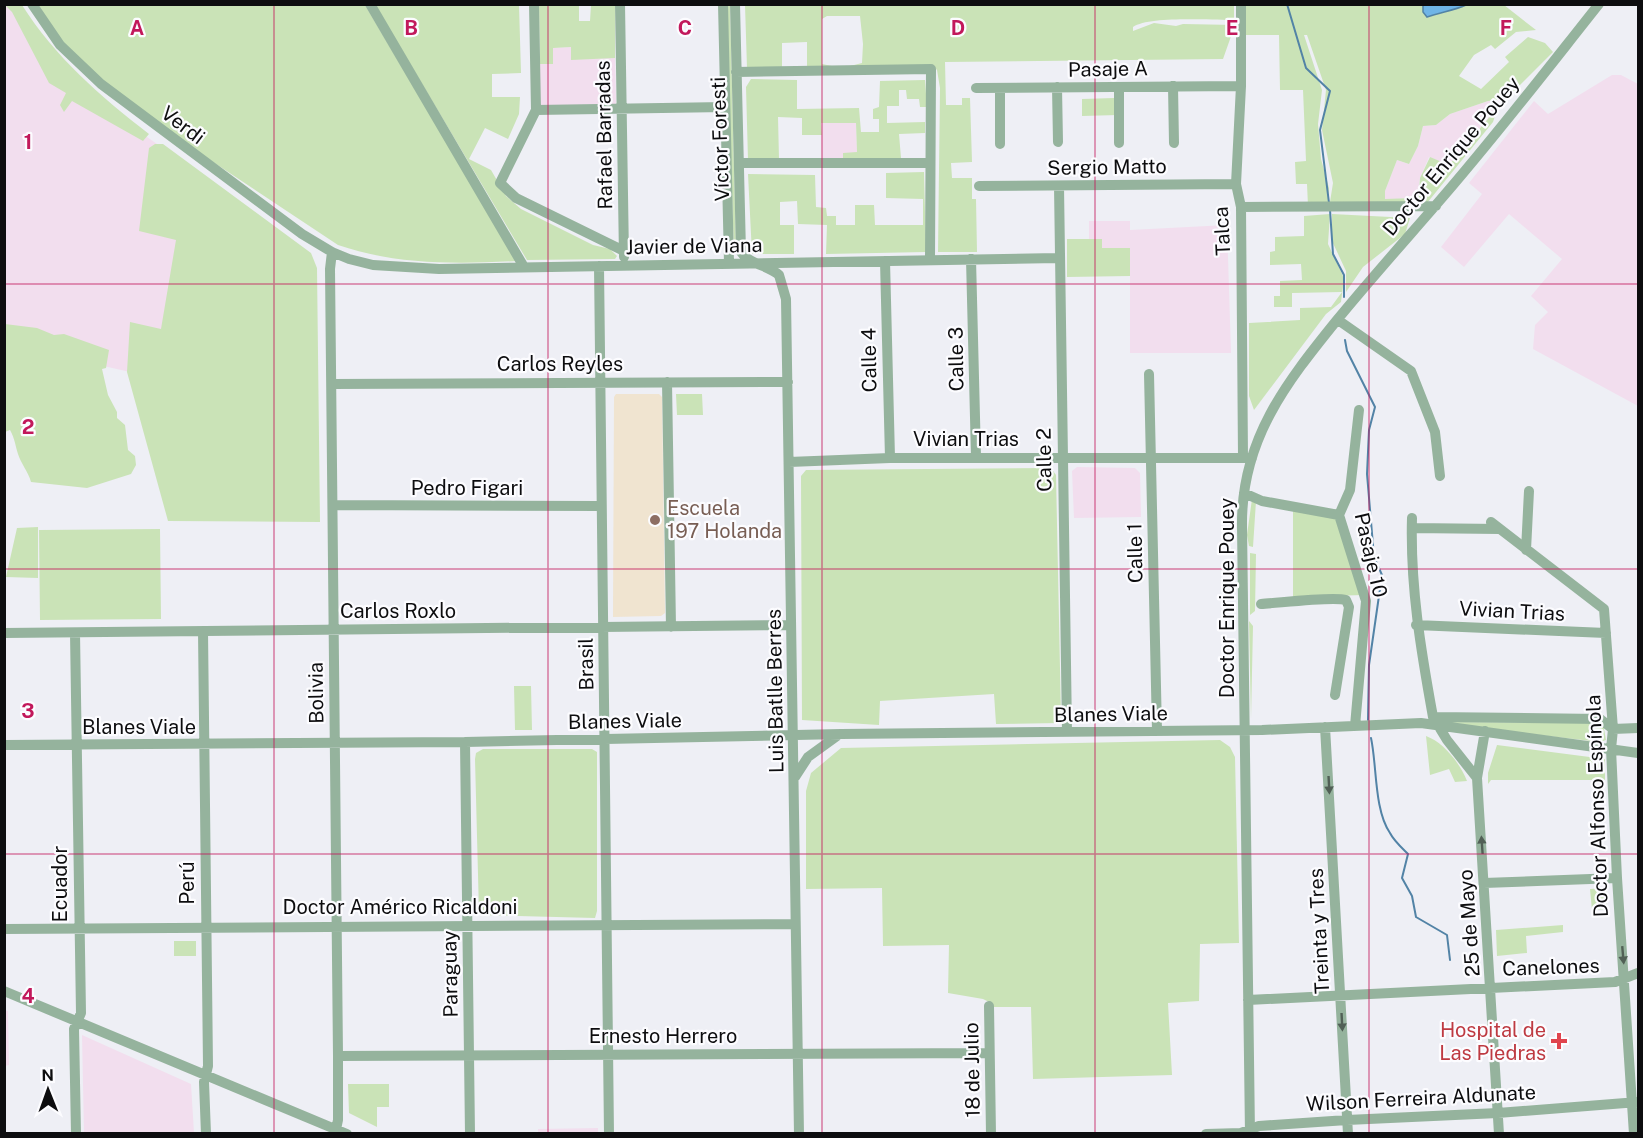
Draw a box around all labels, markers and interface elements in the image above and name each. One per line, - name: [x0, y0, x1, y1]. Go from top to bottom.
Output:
- text: A: [130, 16, 144, 40]
- text: B: [404, 16, 418, 40]
- text: C: [678, 16, 692, 40]
- text: D: [951, 16, 965, 40]
- text: E: [1226, 16, 1238, 40]
- text: F: [1500, 16, 1512, 40]
- street label: Pasaje A: [1068, 56, 1148, 82]
- street label: Rafael Barradas: [591, 60, 617, 210]
- street label: Doctor Enrique Pouey: [1377, 71, 1525, 240]
- street label: Víctor Foresti: [706, 76, 734, 202]
- street label: Verdi: [156, 101, 210, 149]
- text: 1: [24, 130, 32, 154]
- street label: Sergio Matto: [1047, 154, 1167, 180]
- street label: Talca: [1209, 206, 1235, 256]
- street label: Javier de Viana: [625, 233, 763, 259]
- street label: Calle 3: [943, 326, 969, 392]
- street label: Calle 4: [856, 327, 882, 393]
- street label: Carlos Reyles: [497, 352, 623, 376]
- text: 2: [22, 415, 34, 439]
- street label: Vivian Trias: [913, 427, 1019, 451]
- street label: Calle 2: [1031, 428, 1057, 492]
- street label: Pedro Figari: [411, 476, 523, 500]
- place label: Escuela 197 Holanda: [667, 496, 782, 543]
- street label: Doctor Enrique Pouey: [1215, 497, 1239, 698]
- street label: Pasaje 10: [1350, 510, 1392, 600]
- marker: Escuela 197 Holanda: [648, 513, 662, 527]
- street label: Calle 1: [1122, 523, 1148, 583]
- street label: Vivian Trias: [1458, 596, 1566, 626]
- street label: Carlos Roxlo: [340, 599, 456, 623]
- street label: Luis Batlle Berres: [762, 609, 788, 773]
- street label: Brasil: [574, 637, 598, 691]
- street label: Bolivia: [303, 662, 329, 724]
- street label: Doctor Alfonso Espínola: [1581, 694, 1613, 918]
- text: 3: [21, 699, 35, 723]
- street label: Blanes Viale: [1054, 701, 1168, 727]
- street label: Blanes Viale: [568, 708, 682, 734]
- street label: Blanes Viale: [82, 715, 196, 739]
- one-way arrow: [1324, 776, 1333, 795]
- one-way arrow: [1477, 835, 1486, 854]
- street label: Ecuador: [48, 845, 72, 922]
- street label: Perú: [175, 861, 199, 905]
- street label: Treinta y Tres: [1304, 868, 1334, 994]
- street label: 25 de Mayo: [1453, 869, 1485, 977]
- street label: Doctor Américo Ricaldoni: [283, 895, 517, 919]
- street label: Paraguay: [437, 930, 463, 1018]
- one-way arrow: [1618, 945, 1628, 964]
- street label: Canelones: [1502, 953, 1600, 981]
- text: 4: [21, 984, 35, 1008]
- one-way arrow: [1338, 1012, 1347, 1031]
- place label: Hospital de Las Piedras: [1439, 1018, 1546, 1065]
- street label: 18 de Julio: [959, 1022, 985, 1118]
- street label: Ernesto Herrero: [589, 1024, 737, 1048]
- marker: Hospital de Las Piedras: [1550, 1032, 1568, 1050]
- north arrow: [18, 1060, 78, 1120]
- text: N: [41, 1066, 54, 1085]
- street label: Wilson Ferreira Aldunate: [1305, 1080, 1537, 1116]

